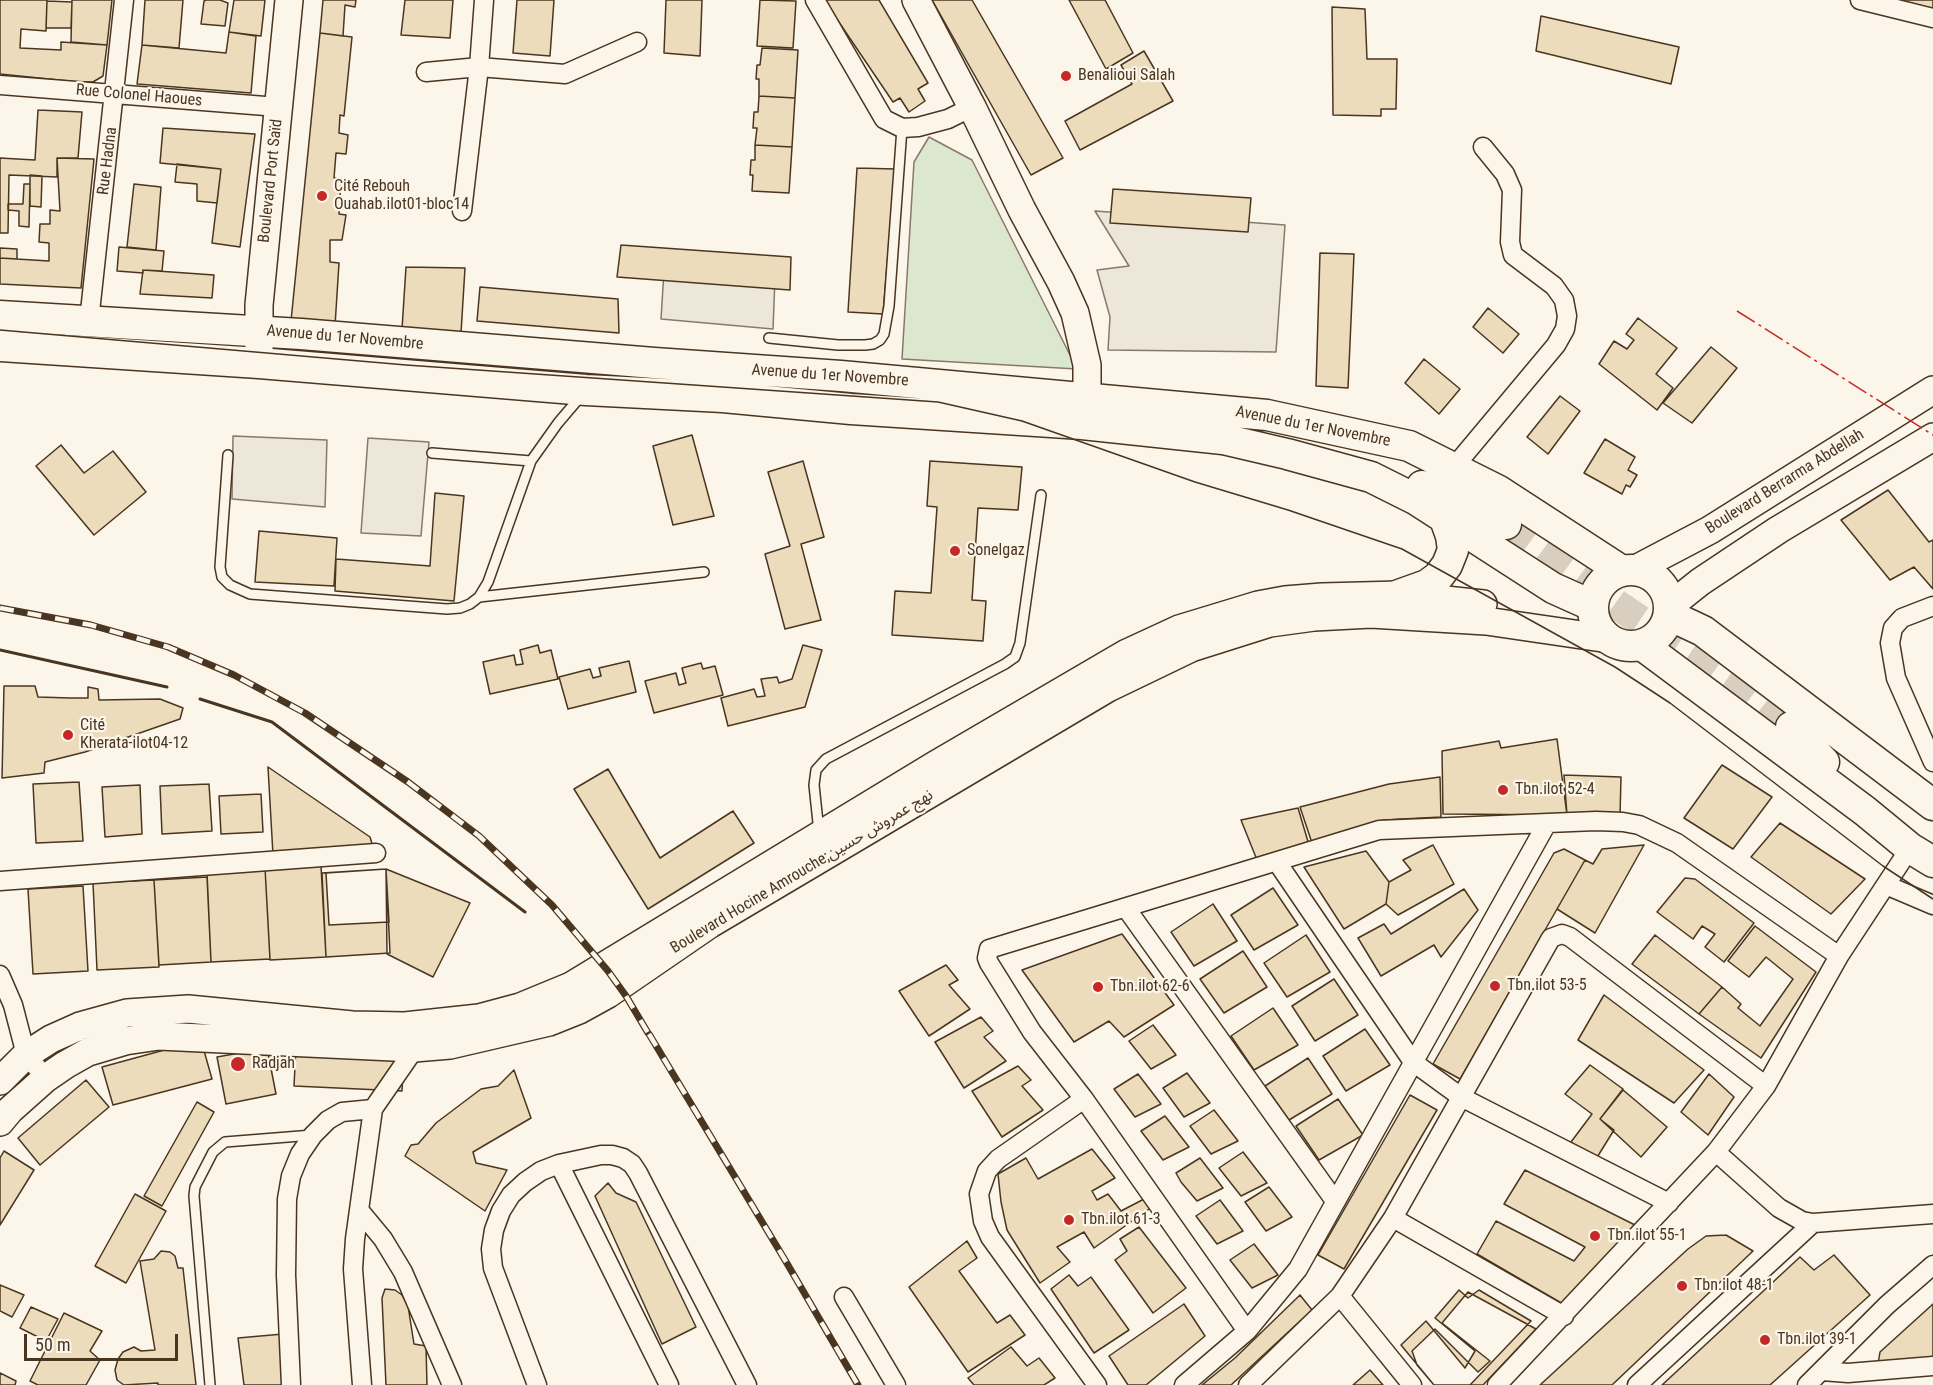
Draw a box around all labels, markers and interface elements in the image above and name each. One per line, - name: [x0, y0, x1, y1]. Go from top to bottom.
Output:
- place label: Benalioui Salah: [1078, 66, 1175, 86]
- marker: Benalioui Salah: [1059, 69, 1073, 83]
- street label: Rue Colonel Haoues: [75, 81, 203, 111]
- street label: Boulevard Port Saïd: [255, 118, 287, 244]
- street label: Rue Hadna: [94, 126, 122, 196]
- place label: Cité Rebouh Ouahab.ilot01-bloc14: [334, 177, 469, 215]
- marker: Cité Rebouh Ouahab.ilot01-bloc14: [315, 189, 329, 203]
- street label: Avenue du 1er Novembre: [266, 322, 424, 354]
- street label: Avenue du 1er Novembre: [751, 361, 909, 391]
- street label: Avenue du 1er Novembre: [1234, 403, 1392, 451]
- street label: Boulevard Berrarma Abdellah: [1702, 425, 1868, 539]
- place label: Sonelgaz: [967, 541, 1025, 561]
- marker: Sonelgaz: [948, 544, 962, 558]
- place label: Cité Kherata-ilot04-12: [80, 716, 188, 754]
- marker: Cité Kherata-ilot04-12: [61, 728, 75, 742]
- place label: Tbn.ilot 52-4: [1515, 780, 1595, 800]
- marker: Tbn.ilot 52-4: [1496, 783, 1510, 797]
- street label: Boulevard Hocine Amrouche;نهج عمروش حسين: [667, 786, 937, 958]
- place label: Tbn.ilot 53-5: [1507, 976, 1587, 996]
- place label: Tbn.ilot 62-6: [1110, 977, 1190, 997]
- marker: Tbn.ilot 53-5: [1488, 979, 1502, 993]
- marker: Tbn.ilot 62-6: [1091, 980, 1105, 994]
- place label: Radjah: [252, 1054, 295, 1074]
- marker: Radjah: [229, 1055, 247, 1073]
- place label: Tbn.ilot 61-3: [1081, 1210, 1161, 1230]
- marker: Tbn.ilot 61-3: [1062, 1213, 1076, 1227]
- place label: Tbn.ilot 55-1: [1607, 1226, 1687, 1246]
- marker: Tbn.ilot 55-1: [1588, 1229, 1602, 1243]
- place label: Tbn.ilot 48-1: [1694, 1276, 1774, 1296]
- marker: Tbn.ilot 48-1: [1675, 1279, 1689, 1293]
- scale bar: [27, 1322, 182, 1360]
- place label: Tbn.ilot 39-1: [1777, 1330, 1857, 1350]
- marker: Tbn.ilot 39-1: [1758, 1333, 1772, 1347]
- text: 50 m: [35, 1334, 70, 1355]

